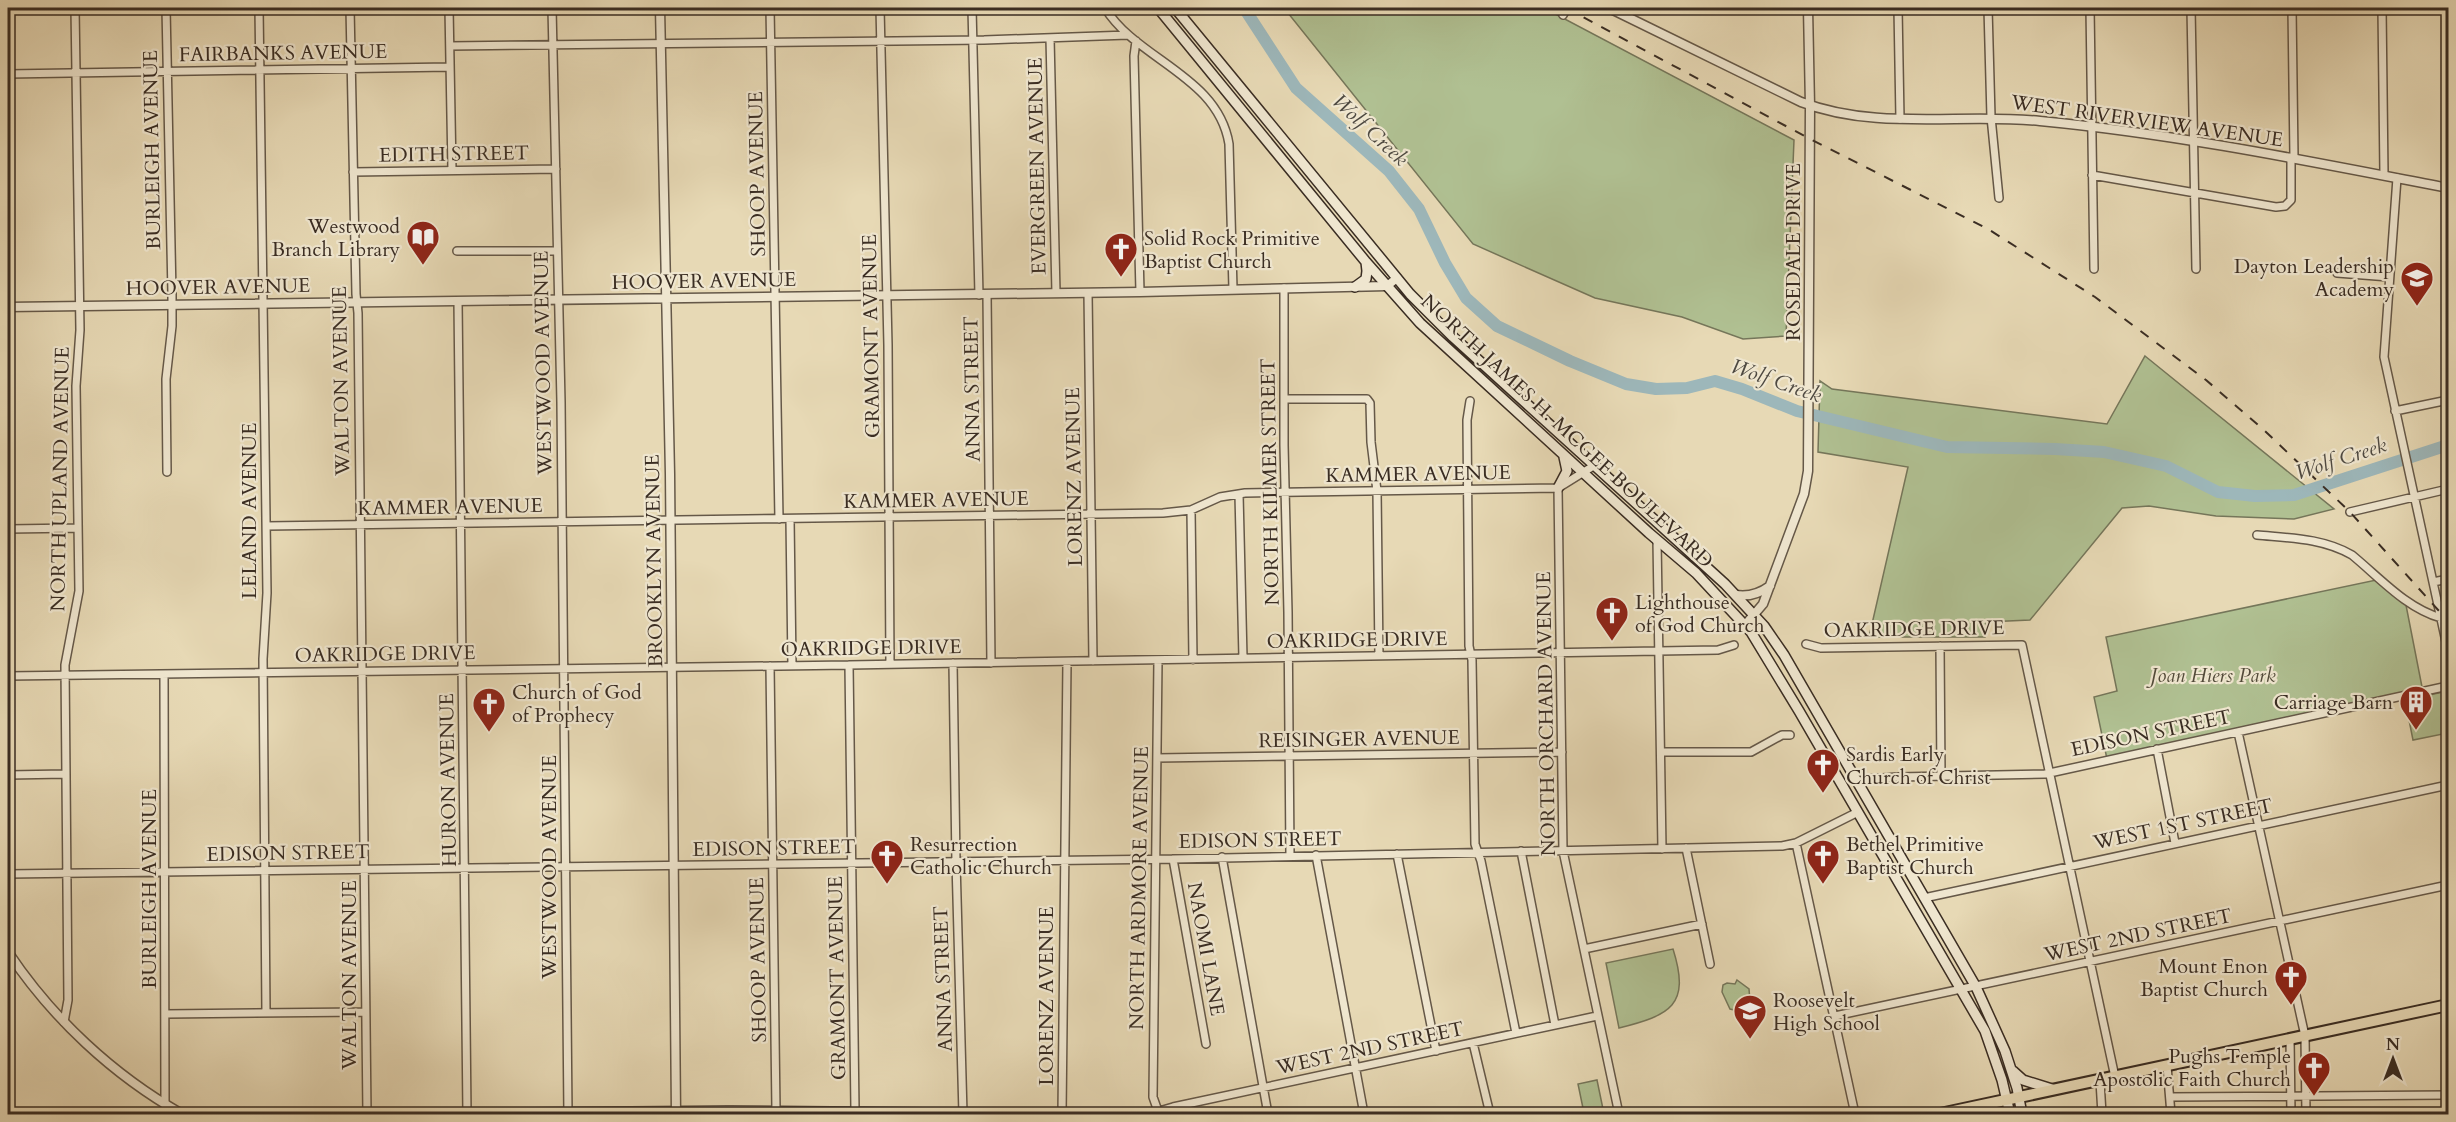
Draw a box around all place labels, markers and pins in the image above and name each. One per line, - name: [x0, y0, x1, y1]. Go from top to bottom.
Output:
- place label: Westwood Branch Library: [271, 213, 400, 263]
- library icon: Westwood Branch Library: [405, 219, 441, 266]
- place label: Solid Rock Primitive Baptist Church: [1144, 225, 1320, 275]
- church icon: Solid Rock Primitive Baptist Church: [1103, 231, 1139, 278]
- place label: Dayton Leadership Academy: [2234, 253, 2394, 303]
- school or university icon: Dayton Leadership Academy: [2399, 260, 2435, 307]
- place label: Lighthouse of God Church: [1635, 589, 1765, 639]
- church icon: Lighthouse of God Church: [1594, 595, 1630, 642]
- place label: Church of God of Prophecy: [512, 679, 642, 729]
- building icon: Carriage Barn: [2398, 684, 2434, 731]
- church icon: Church of God of Prophecy: [471, 686, 507, 733]
- place label: Carriage Barn: [2274, 689, 2394, 716]
- place label: Sardis Early Church of Christ: [1846, 741, 1991, 791]
- church icon: Sardis Early Church of Christ: [1805, 747, 1841, 794]
- place label: Resurrection Catholic Church: [910, 831, 1052, 881]
- place label: Bethel Primitive Baptist Church: [1846, 831, 1984, 881]
- church icon: Resurrection Catholic Church: [869, 838, 905, 885]
- church icon: Bethel Primitive Baptist Church: [1805, 838, 1841, 885]
- place label: Mount Enon Baptist Church: [2140, 953, 2269, 1003]
- church icon: Mount Enon Baptist Church: [2273, 959, 2309, 1006]
- place label: Roosevelt High School: [1773, 987, 1880, 1037]
- school or university icon: Roosevelt High School: [1732, 993, 1768, 1040]
- place label: Pughs Temple Apostolic Faith Church: [2093, 1043, 2291, 1093]
- church icon: Pughs Temple Apostolic Faith Church: [2296, 1050, 2332, 1097]

